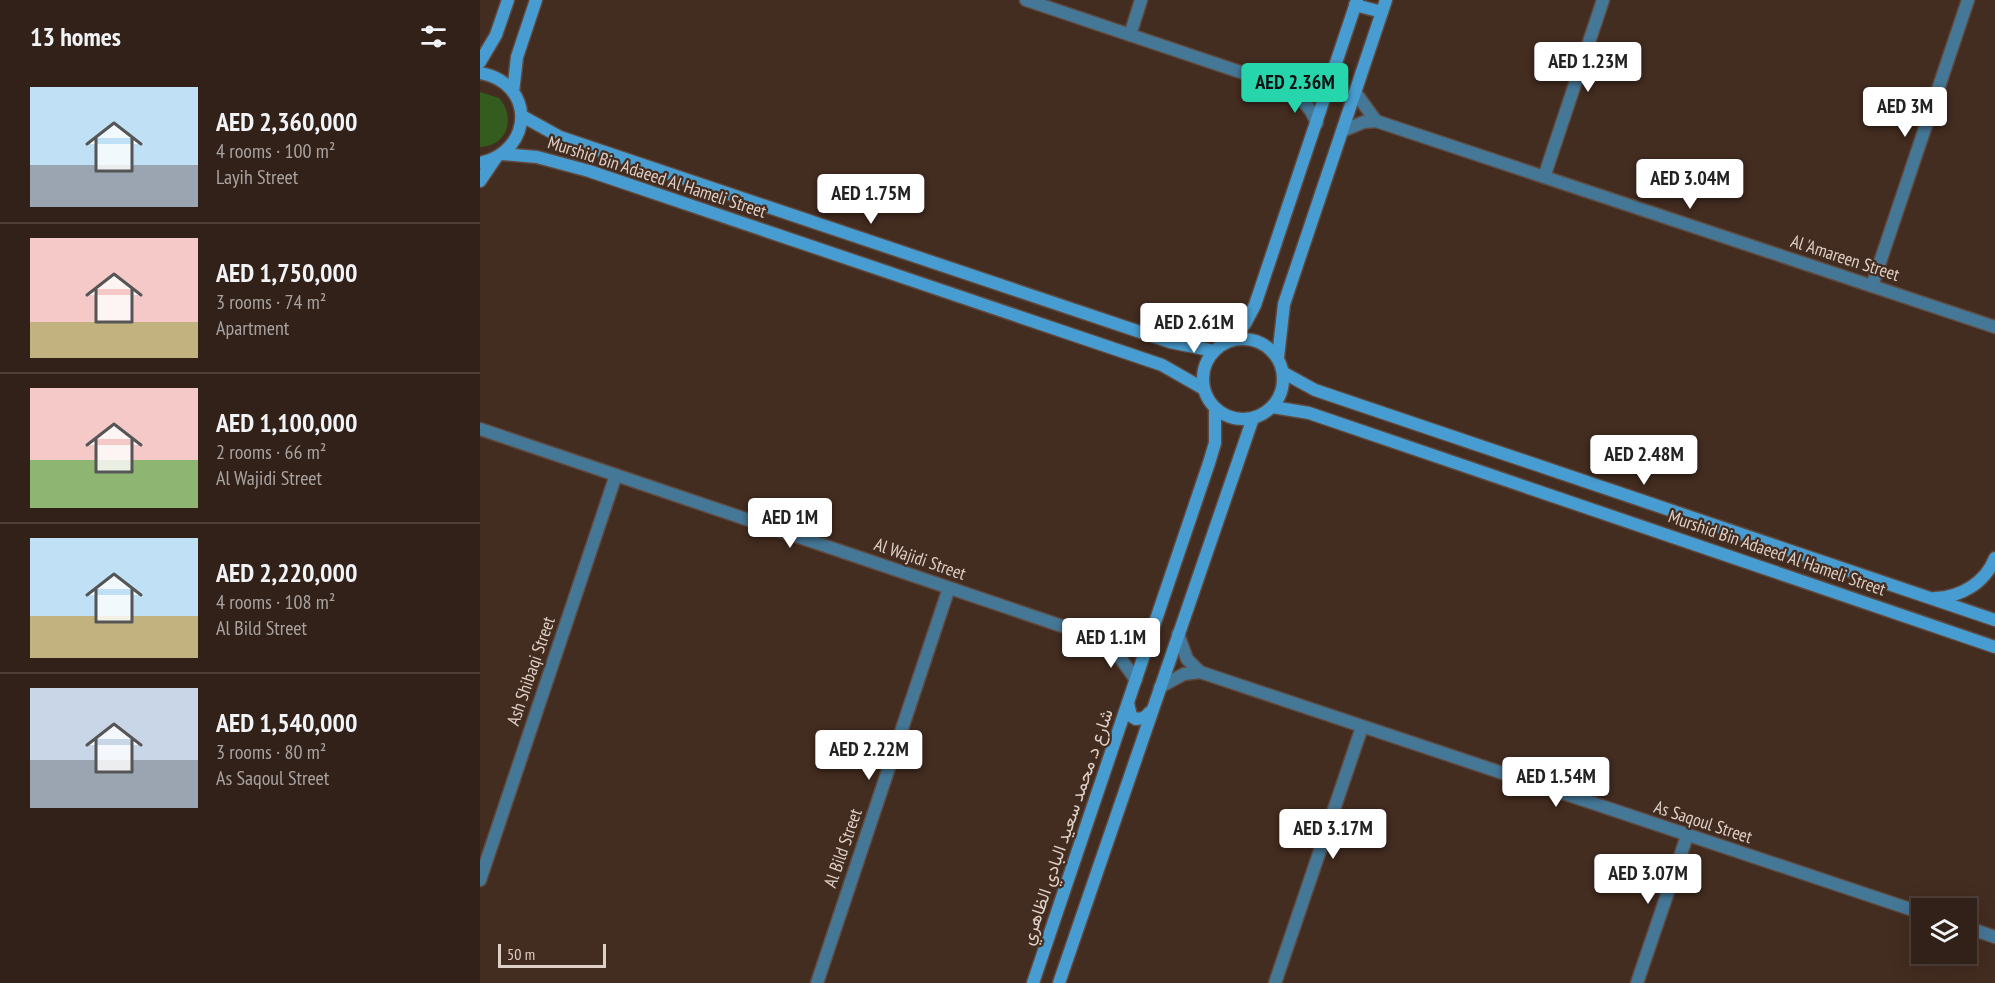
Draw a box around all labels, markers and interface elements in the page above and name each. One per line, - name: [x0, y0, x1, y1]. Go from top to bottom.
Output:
- text: 13 homes: [30, 20, 121, 53]
- icon: filters: [417, 20, 450, 53]
- pin: AED 1.23M: [1519, 42, 1657, 93]
- text: AED 1.23M: [1548, 48, 1628, 74]
- pin: AED 2.36M: [1226, 63, 1364, 114]
- text: AED 2.36M: [1255, 69, 1335, 95]
- pin: AED 3M: [1856, 87, 1954, 138]
- text: AED 3M: [1877, 93, 1933, 119]
- text: AED 2,360,000: [216, 105, 357, 138]
- icon: home: [78, 111, 150, 183]
- street label: Murshid Bin Adaeed Al Hameli Street: [545, 130, 769, 223]
- text: 4 rooms · 100 m²: [216, 138, 335, 164]
- pin: AED 3.04M: [1621, 159, 1759, 210]
- text: Layih Street: [216, 164, 298, 190]
- text: AED 3.04M: [1650, 165, 1730, 191]
- pin: AED 1.75M: [802, 174, 940, 225]
- text: AED 1.75M: [831, 180, 911, 206]
- street label: Al 'Amareen Street: [1788, 229, 1903, 286]
- text: AED 1,750,000: [216, 256, 357, 289]
- icon: home: [78, 262, 150, 334]
- text: 3 rooms · 74 m²: [216, 289, 326, 315]
- pin: AED 2.61M: [1125, 303, 1263, 354]
- text: AED 2.61M: [1154, 309, 1234, 335]
- text: Apartment: [216, 315, 289, 341]
- text: AED 1,100,000: [216, 406, 357, 439]
- icon: home: [78, 412, 150, 484]
- pin: AED 2.48M: [1575, 435, 1713, 486]
- text: 2 rooms · 66 m²: [216, 439, 326, 465]
- text: AED 2.48M: [1604, 441, 1684, 467]
- text: Al Wajidi Street: [216, 465, 322, 491]
- pin: AED 1M: [741, 498, 839, 549]
- text: AED 1M: [762, 504, 818, 530]
- street label: Murshid Bin Adaeed Al Hameli Street: [1665, 504, 1889, 601]
- street label: Al Wajidi Street: [871, 532, 969, 585]
- text: AED 2,220,000: [216, 556, 357, 589]
- icon: home: [78, 562, 150, 634]
- text: 4 rooms · 108 m²: [216, 589, 335, 615]
- street label: Ash Shibaqi Street: [501, 613, 560, 728]
- text: Al Bild Street: [216, 615, 307, 641]
- pin: AED 1.1M: [1049, 618, 1173, 669]
- text: AED 1.1M: [1076, 624, 1146, 650]
- text: AED 1,540,000: [216, 706, 357, 739]
- street label: شارع د. محمد سعيد البادي الظاهري: [1015, 706, 1122, 949]
- icon: home: [78, 712, 150, 784]
- pin: AED 2.22M: [800, 730, 938, 781]
- text: AED 2.22M: [829, 736, 909, 762]
- text: 3 rooms · 80 m²: [216, 739, 326, 765]
- pin: AED 1.54M: [1487, 757, 1625, 808]
- text: AED 1.54M: [1516, 763, 1596, 789]
- text: As Saqoul Street: [216, 765, 329, 791]
- street label: As Saqoul Street: [1651, 795, 1755, 848]
- street label: Al Bild Street: [818, 805, 867, 890]
- pin: AED 3.17M: [1264, 809, 1402, 860]
- text: AED 3.17M: [1293, 815, 1373, 841]
- pin: AED 3.07M: [1579, 854, 1717, 905]
- text: AED 3.07M: [1608, 860, 1688, 886]
- map controls: [1911, 898, 1977, 964]
- button: layers: [1911, 898, 1977, 964]
- scale bar: [498, 941, 606, 968]
- text: 50 m: [507, 944, 535, 964]

